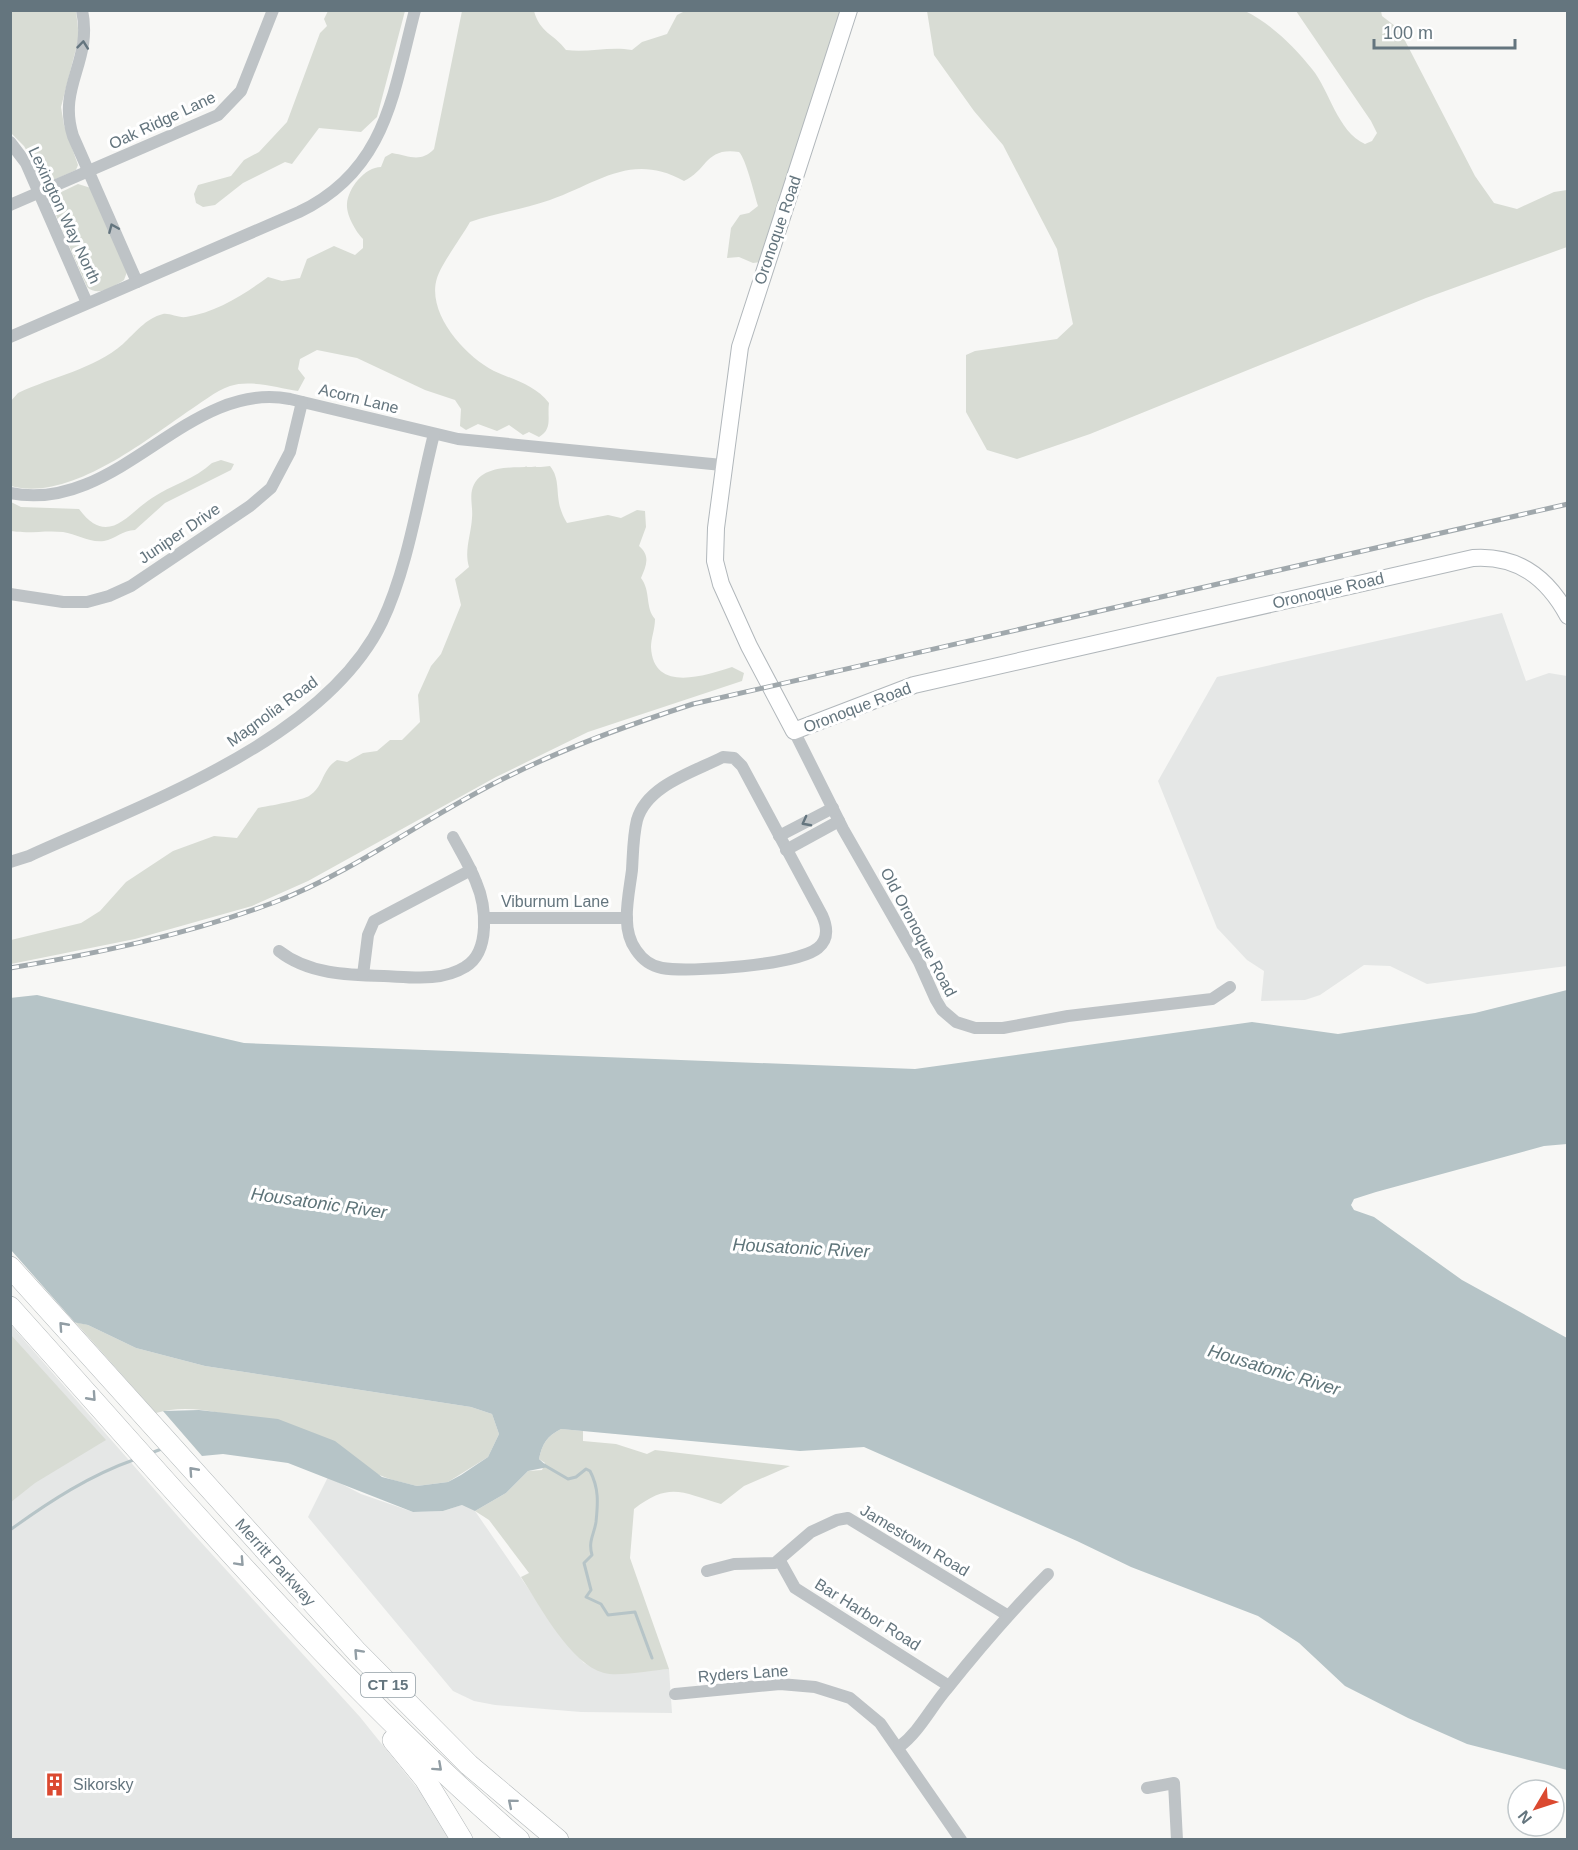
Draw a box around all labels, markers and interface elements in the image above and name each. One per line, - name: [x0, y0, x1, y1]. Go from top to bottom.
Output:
- scale bar: [1374, 12, 1515, 50]
- text: 100 m: [1383, 23, 1433, 43]
- one-way arrow: [77, 41, 89, 50]
- street label: Oak Ridge Lane: [106, 88, 218, 153]
- street label: Lexington Way North: [25, 144, 104, 286]
- street label: Oronoque Road: [751, 174, 804, 287]
- one-way arrow: [109, 224, 121, 235]
- street label: Acorn Lane: [317, 380, 401, 417]
- street label: Juniper Drive: [135, 500, 223, 567]
- street label: Oronoque Road: [1271, 569, 1385, 612]
- street label: Magnolia Road: [224, 673, 321, 750]
- street label: Oronoque Road: [801, 679, 913, 736]
- one-way arrow: [801, 815, 812, 826]
- street label: Old Oronoque Road: [877, 865, 960, 999]
- street label: Viburnum Lane: [501, 893, 609, 910]
- water label: Housatonic River: [250, 1184, 389, 1223]
- water label: Housatonic River: [732, 1234, 871, 1262]
- one-way arrow: [59, 1322, 70, 1333]
- water label: Housatonic River: [1206, 1340, 1343, 1400]
- one-way arrow: [85, 1391, 96, 1401]
- one-way arrow: [189, 1467, 200, 1478]
- street label: Jamestown Road: [857, 1501, 972, 1580]
- street label: Merritt Parkway: [232, 1515, 319, 1609]
- one-way arrow: [233, 1555, 244, 1566]
- street label: Bar Harbor Road: [812, 1575, 924, 1654]
- one-way arrow: [354, 1649, 365, 1660]
- street label: Ryders Lane: [697, 1662, 789, 1685]
- road number: CT 15: [361, 1673, 415, 1697]
- one-way arrow: [431, 1760, 442, 1771]
- building icon: Sikorsky: [42, 1771, 68, 1797]
- place label: Sikorsky: [73, 1776, 133, 1793]
- north arrow: [1506, 1778, 1566, 1838]
- one-way arrow: [508, 1800, 519, 1811]
- text: N: [1514, 1807, 1535, 1827]

